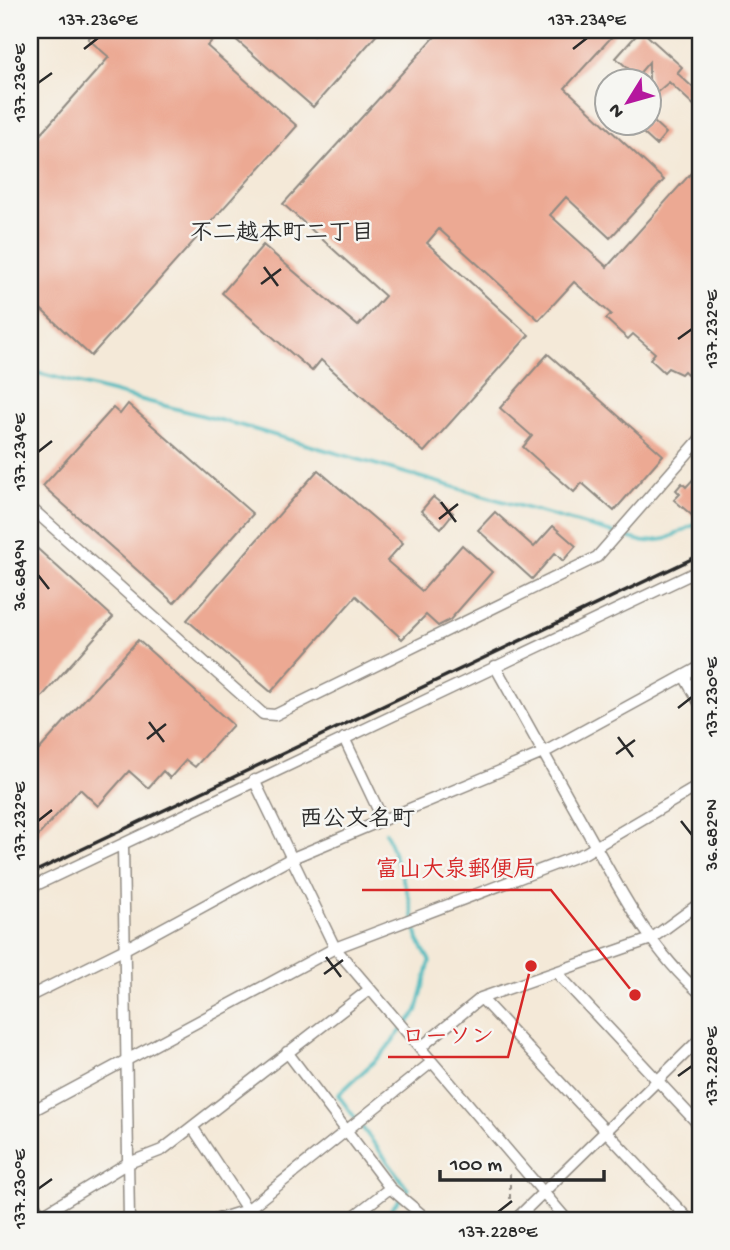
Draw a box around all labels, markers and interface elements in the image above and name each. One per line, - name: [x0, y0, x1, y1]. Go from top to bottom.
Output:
- text: 137.236°E: [58, 11, 138, 32]
- text: 137.234°E: [547, 11, 627, 32]
- text: 137.236°E: [11, 43, 32, 123]
- north arrow: [594, 66, 664, 136]
- text: N: [604, 98, 630, 122]
- district label: 不二越本町二丁目: [190, 219, 374, 248]
- text: 137.232°E: [703, 289, 724, 369]
- text: 137.234°E: [11, 412, 32, 492]
- text: 36.684°N: [11, 539, 32, 612]
- text: 137.230°E: [703, 657, 724, 738]
- text: 137.232°E: [11, 781, 32, 861]
- text: 36.682°N: [703, 799, 724, 872]
- district label: 西公文名町: [300, 806, 415, 834]
- callout: 富山大泉郵便局: [362, 846, 551, 890]
- text: 富山大泉郵便局: [376, 856, 537, 885]
- callout: ローソン: [388, 1013, 508, 1057]
- text: ローソン: [402, 1025, 494, 1052]
- text: 137.228°E: [703, 1026, 724, 1106]
- scale bar: [440, 1138, 604, 1182]
- text: 137.230°E: [11, 1149, 32, 1230]
- text: 100 m: [449, 1154, 502, 1179]
- text: 137.228°E: [458, 1223, 538, 1244]

